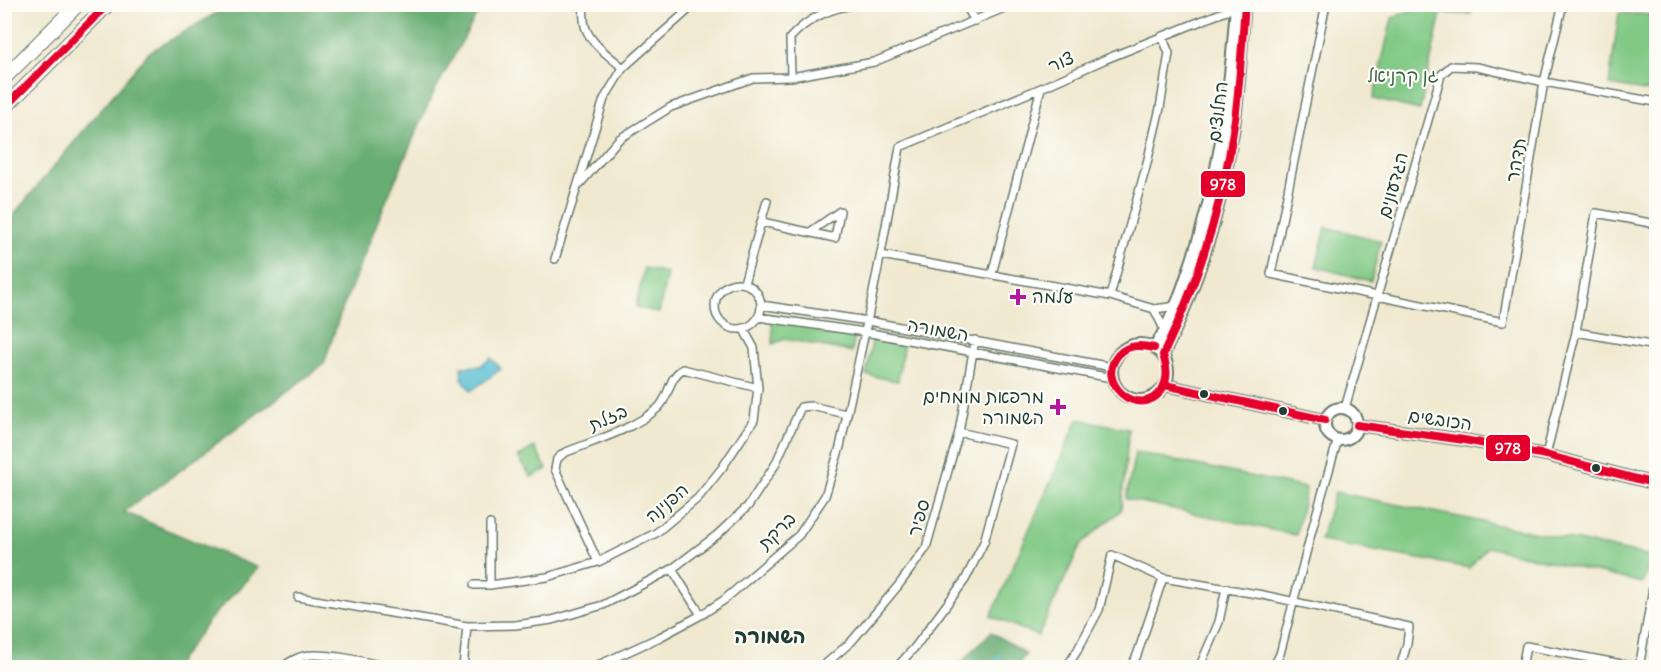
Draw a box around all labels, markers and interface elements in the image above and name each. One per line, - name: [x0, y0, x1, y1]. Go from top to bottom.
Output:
- street label: צור: [1044, 46, 1077, 77]
- park label: גן קרניאל: [1367, 64, 1439, 87]
- street label: החלוצים: [1202, 80, 1233, 144]
- street label: תדהר: [1500, 136, 1531, 184]
- street label: הגדעונים: [1372, 149, 1413, 221]
- line badge: 978: [1200, 170, 1246, 198]
- text: 978: [1210, 174, 1236, 194]
- place label: עלמה: [1032, 285, 1073, 308]
- marker: עלמה: [1009, 288, 1027, 306]
- street label: השמורה: [906, 313, 971, 346]
- place label: מרפאת מומחים השמורה: [923, 385, 1044, 429]
- unlabelled marker: [1198, 388, 1210, 400]
- marker: מרפאת מומחים השמורה: [1049, 398, 1067, 416]
- street label: בזלת: [584, 399, 631, 437]
- street label: הכובשים: [1407, 404, 1473, 435]
- unlabelled marker: [1277, 405, 1289, 417]
- line badge: 978: [1485, 434, 1531, 462]
- text: 978: [1495, 438, 1521, 458]
- unlabelled marker: [1590, 462, 1602, 474]
- street label: הפנינה: [640, 478, 693, 527]
- street label: ספיר: [902, 497, 935, 539]
- street label: ברקת: [752, 507, 800, 555]
- district label: השמורה: [734, 623, 806, 648]

